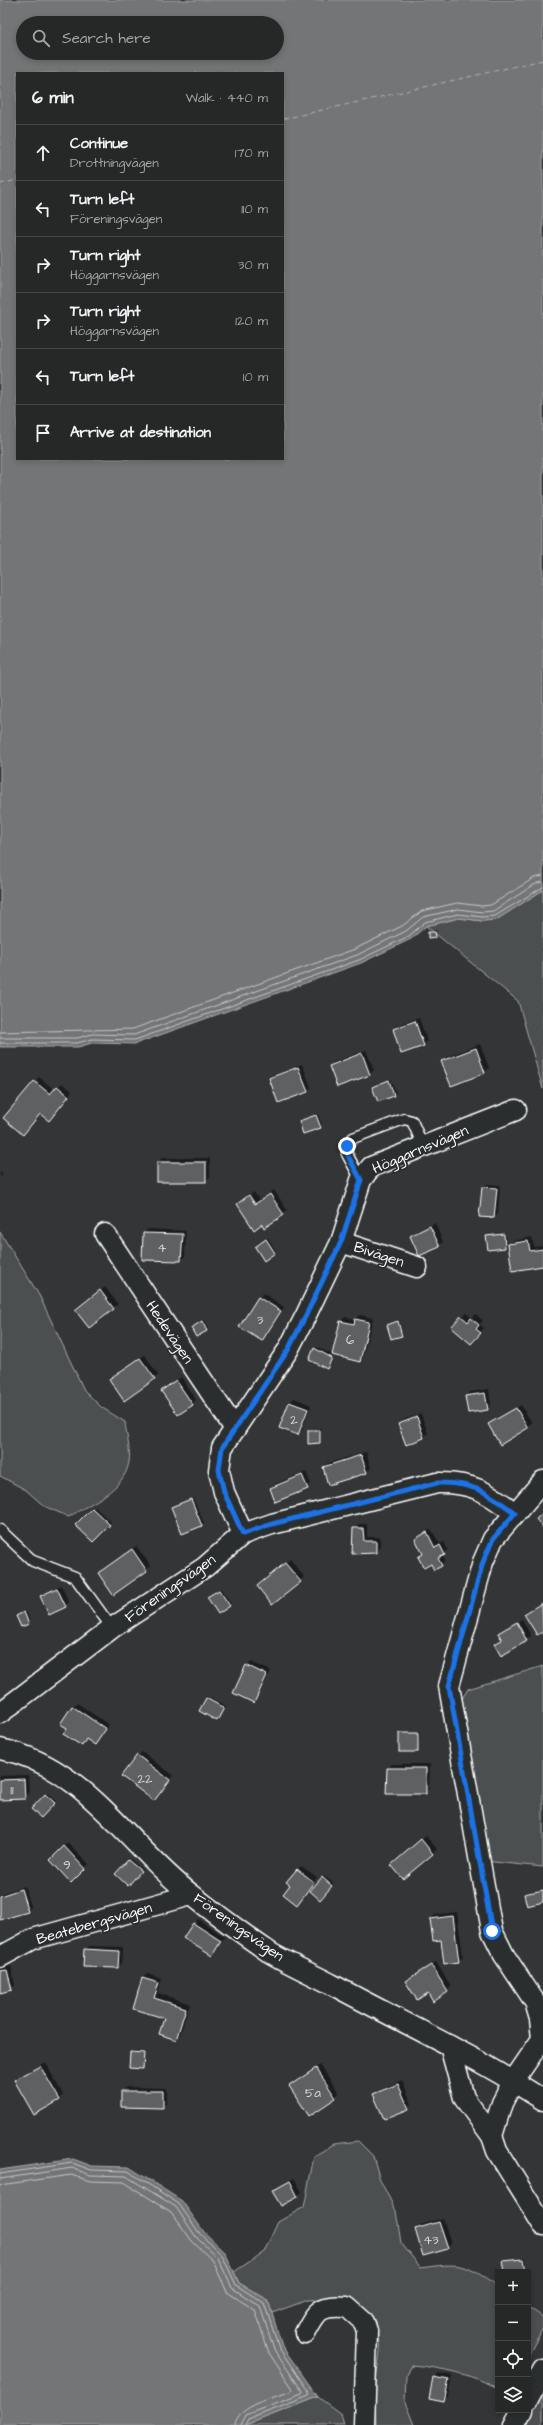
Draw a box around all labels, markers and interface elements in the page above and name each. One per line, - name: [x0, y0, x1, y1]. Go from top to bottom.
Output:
- search box: [16, 16, 284, 60]
- icon: search: [30, 27, 52, 49]
- text: Search here: [62, 28, 151, 49]
- text: 6 min: [32, 86, 74, 110]
- text: Walk · 440 m: [186, 89, 268, 107]
- text: Continue: [70, 133, 128, 154]
- icon: ahead: [32, 142, 54, 164]
- text: 170 m: [235, 144, 268, 162]
- text: Drottningvägen: [70, 154, 159, 172]
- text: Turn left: [70, 189, 134, 210]
- icon: left: [32, 198, 54, 220]
- text: 110 m: [241, 200, 268, 218]
- text: Föreningsvägen: [70, 210, 162, 228]
- text: Turn right: [70, 245, 141, 266]
- icon: right: [32, 254, 54, 276]
- text: 30 m: [238, 256, 268, 274]
- text: Höggarnsvägen: [70, 266, 159, 284]
- text: Turn right: [70, 301, 141, 322]
- icon: right: [32, 310, 54, 332]
- text: 120 m: [235, 312, 268, 330]
- text: Höggarnsvägen: [70, 322, 159, 340]
- icon: left: [32, 366, 54, 388]
- text: Turn left: [70, 366, 134, 387]
- text: 10 m: [243, 368, 268, 386]
- icon: arrive: [32, 422, 54, 444]
- text: Arrive at destination: [70, 422, 211, 443]
- street label: Höggarnsvägen: [369, 1120, 472, 1180]
- route end: [338, 1137, 356, 1155]
- street label: Bivägen: [351, 1237, 407, 1274]
- house number: 4: [158, 1239, 167, 1257]
- street label: Hedevägen: [140, 1297, 199, 1369]
- house number: 3: [257, 1311, 264, 1329]
- house number: 6: [346, 1331, 354, 1349]
- house number: 2: [290, 1411, 298, 1429]
- street label: Föreningsvägen: [121, 1549, 221, 1628]
- house number: 22: [138, 1770, 153, 1788]
- house number: 11: [10, 1781, 14, 1799]
- house number: 9: [63, 1856, 71, 1874]
- street label: Föreningsvägen: [188, 1888, 289, 1968]
- street label: Beatebergsvägen: [34, 1897, 155, 1951]
- route start: [483, 1922, 501, 1940]
- house number: 5a: [305, 2084, 321, 2102]
- house number: 43: [423, 2231, 439, 2249]
- map controls: [495, 2269, 531, 2413]
- button: +: [495, 2269, 531, 2305]
- button: −: [495, 2305, 531, 2341]
- button: locate: [495, 2341, 531, 2377]
- button: layers: [495, 2377, 531, 2413]

